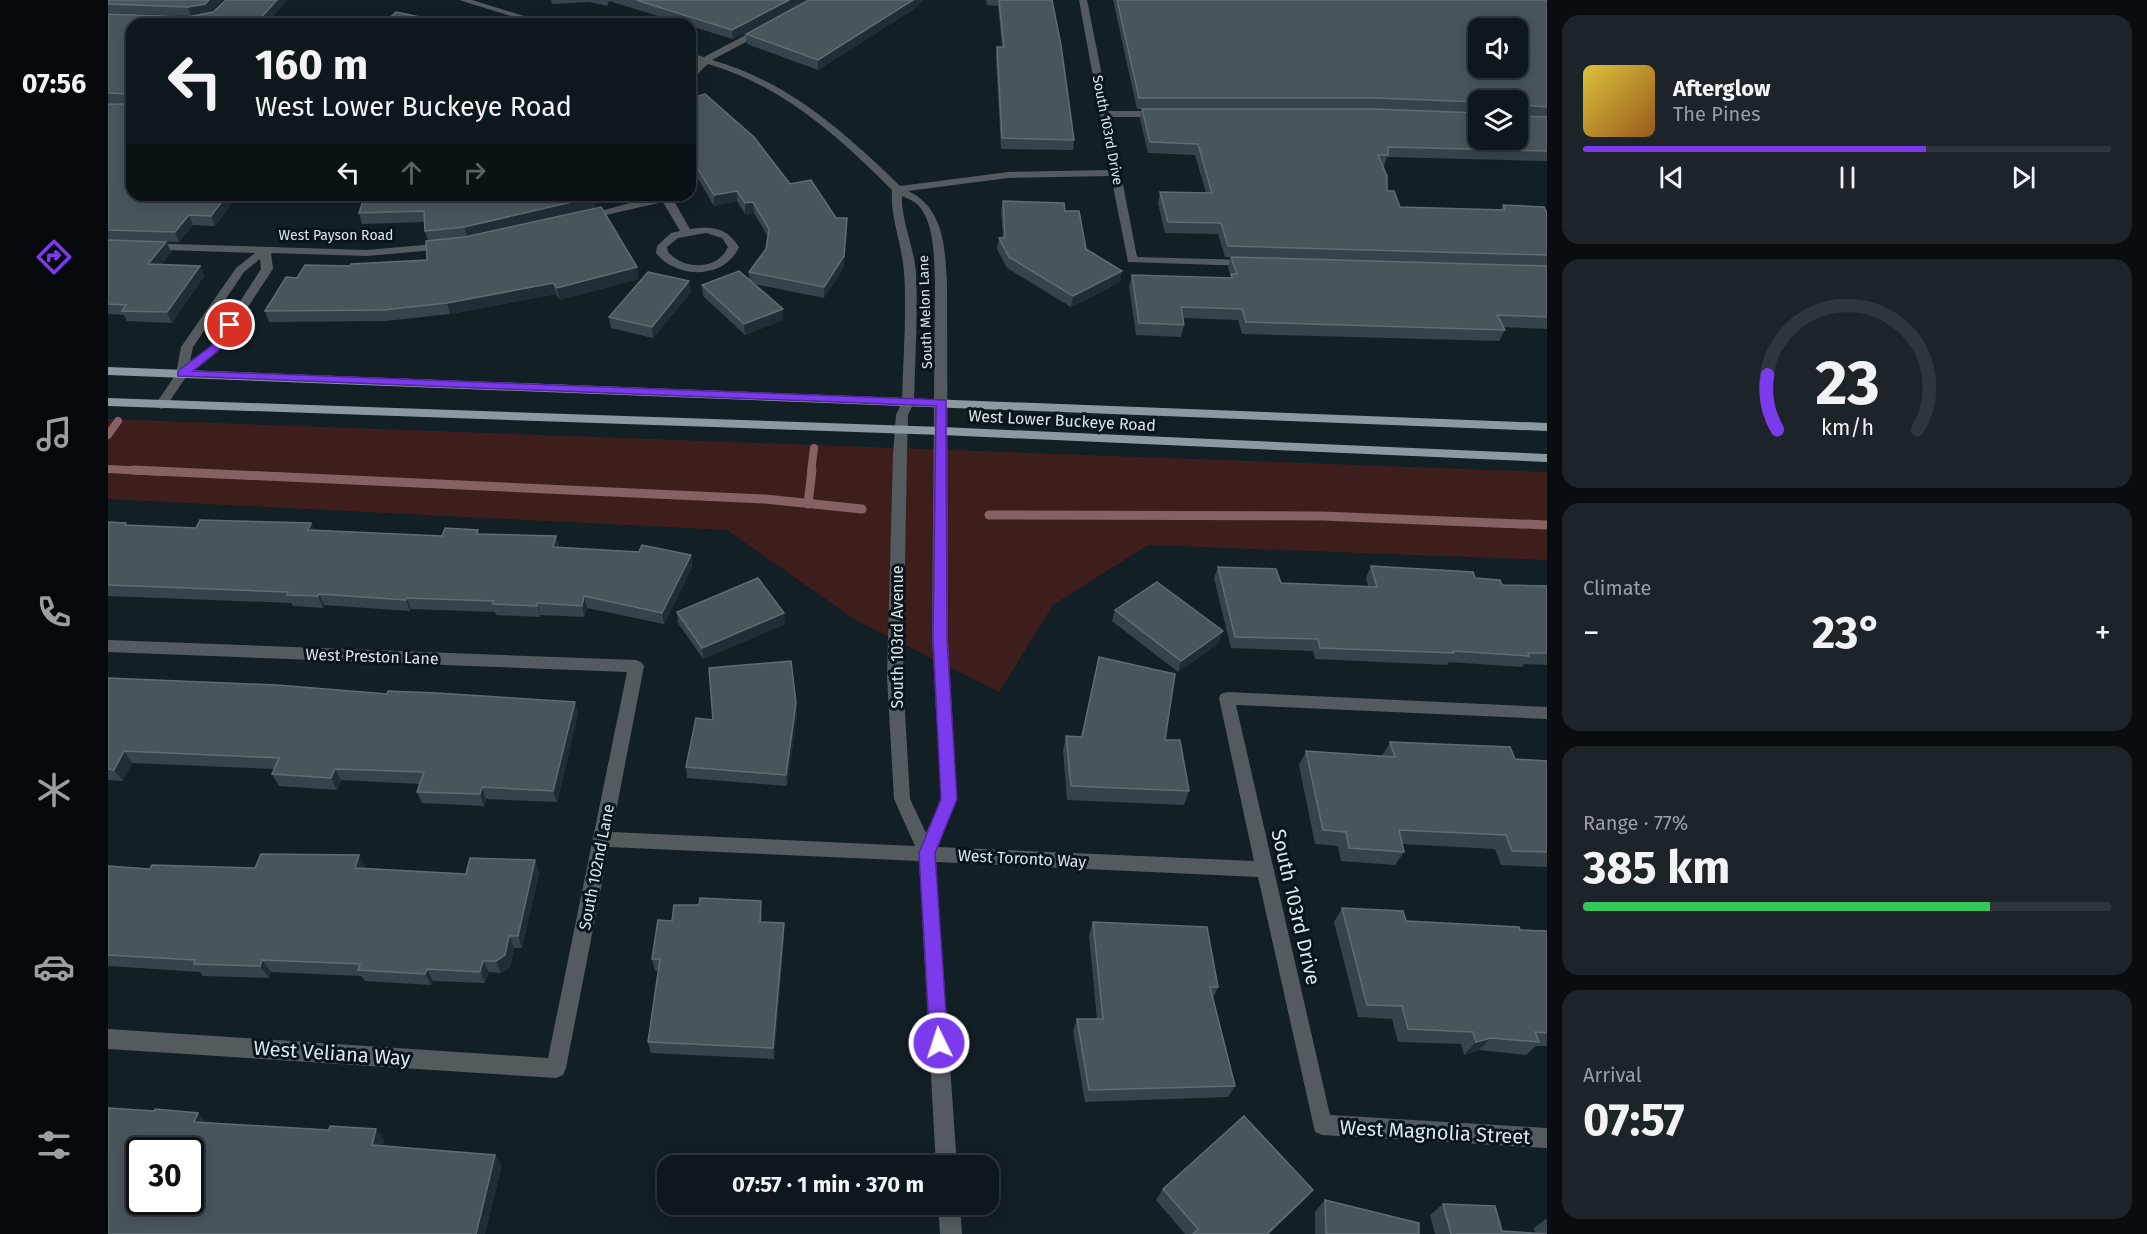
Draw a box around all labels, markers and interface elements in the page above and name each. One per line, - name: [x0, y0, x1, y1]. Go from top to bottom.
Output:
- map controls: [1468, 18, 1528, 150]
- button: sound: [1468, 18, 1528, 78]
- text: 160 m: [255, 40, 368, 90]
- icon: left: [156, 42, 234, 120]
- text: 07:56: [22, 68, 86, 100]
- street label: South 103rd Drive: [1089, 74, 1126, 186]
- text: Afterglow: [1673, 75, 1770, 102]
- button: layers: [1468, 90, 1528, 150]
- text: West Lower Buckeye Road: [255, 91, 572, 123]
- text: The Pines: [1673, 102, 1760, 126]
- icon: left: [332, 156, 365, 189]
- icon: ahead: [395, 156, 428, 189]
- icon: right: [458, 156, 491, 189]
- icon: previous: [1655, 161, 1688, 194]
- icon: pause: [1831, 161, 1864, 194]
- icon: next: [2007, 161, 2040, 194]
- street label: West Payson Road: [279, 227, 393, 244]
- icon: directions: [33, 236, 75, 278]
- street label: South Melon Lane: [915, 255, 936, 369]
- pin: [204, 299, 255, 350]
- icon: arrive: [213, 308, 246, 341]
- text: 23: [1815, 346, 1879, 421]
- street label: West Lower Buckeye Road: [968, 406, 1156, 435]
- icon: music: [33, 413, 75, 455]
- text: km/h: [1820, 416, 1874, 442]
- street label: South 103rd Avenue: [888, 565, 907, 709]
- text: Climate: [1583, 576, 1651, 600]
- icon: phone: [33, 591, 75, 633]
- text: 23°: [1812, 606, 1882, 660]
- text: −: [1583, 613, 1600, 653]
- text: +: [2095, 613, 2111, 653]
- street label: West Preston Lane: [305, 645, 439, 668]
- icon: climate: [33, 769, 75, 811]
- street label: South 102nd Lane: [575, 802, 618, 932]
- text: Range · 77%: [1583, 811, 1688, 835]
- street label: South 103rd Drive: [1266, 827, 1326, 987]
- text: 385 km: [1583, 841, 1730, 895]
- street label: West Toronto Way: [957, 846, 1087, 871]
- icon: car: [33, 946, 75, 988]
- position arrow: [907, 1011, 971, 1075]
- street label: West Veliana Way: [253, 1036, 411, 1070]
- text: Arrival: [1583, 1063, 1642, 1087]
- text: 07:57: [1583, 1093, 1685, 1147]
- street label: West Magnolia Street: [1339, 1115, 1532, 1149]
- icon: filters: [33, 1124, 75, 1166]
- speed limit sign: 30: [126, 1137, 204, 1215]
- text: 07:57 · 1 min · 370 m: [732, 1171, 924, 1198]

